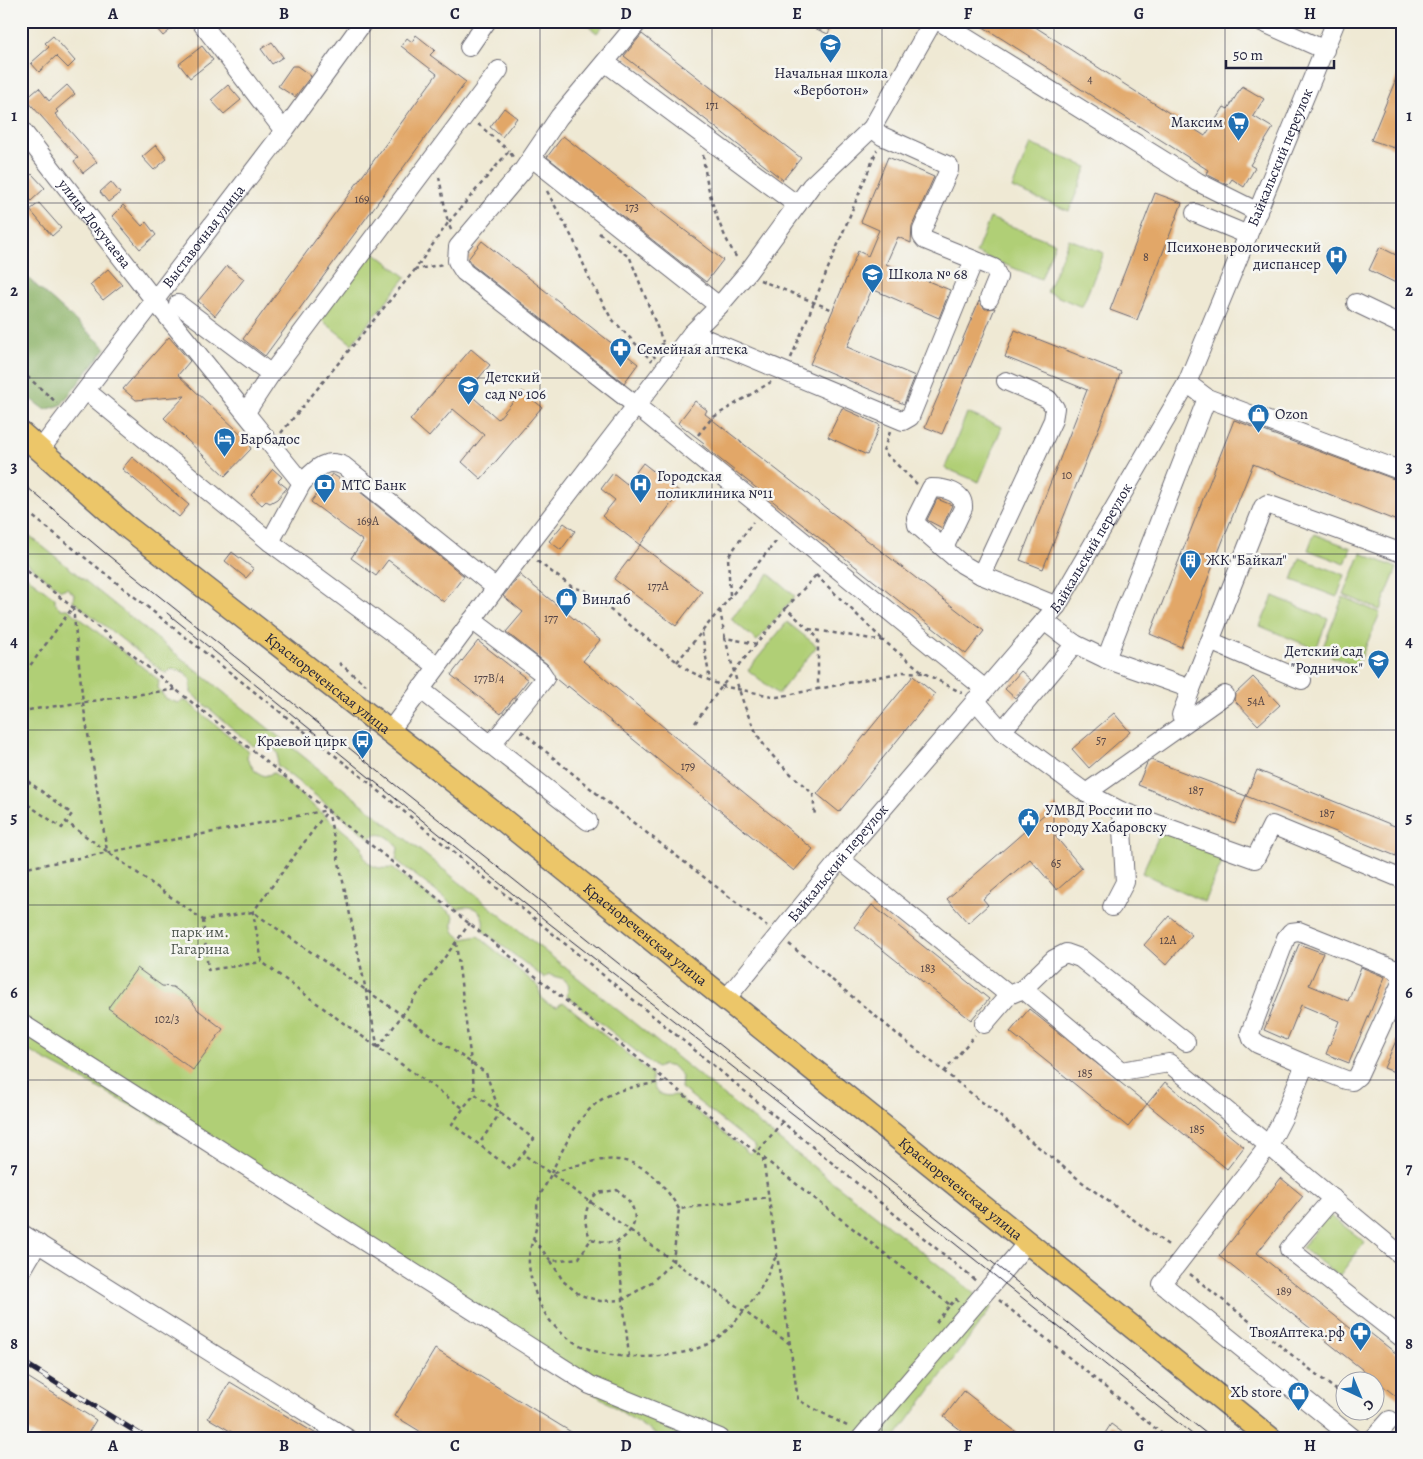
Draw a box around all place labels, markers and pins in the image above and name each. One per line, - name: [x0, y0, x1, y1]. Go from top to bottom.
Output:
- school or university icon: Начальная школа «Верботон»: [819, 32, 843, 63]
- place label: Начальная школа «Верботон»: [774, 63, 888, 100]
- supermarket icon: Максим: [1227, 110, 1251, 141]
- place label: Максим: [1171, 112, 1223, 132]
- place label: Психоневрологический диспансер: [1167, 237, 1321, 274]
- hospital icon: Психоневрологический диспансер: [1325, 244, 1349, 275]
- school or university icon: Школа № 68: [860, 262, 884, 293]
- place label: Школа № 68: [888, 264, 968, 284]
- pharmacy icon: Семейная аптека: [609, 337, 633, 368]
- place label: Семейная аптека: [637, 339, 748, 359]
- place label: Детский сад № 106: [485, 367, 546, 404]
- school or university icon: Детский сад № 106: [457, 374, 481, 405]
- shop icon: Ozon: [1247, 402, 1271, 433]
- place label: Ozon: [1275, 404, 1308, 424]
- hotel icon: Барбадос: [212, 427, 236, 458]
- place label: Барбадос: [240, 429, 300, 449]
- place label: Городская поликлиника №11: [657, 466, 773, 503]
- bank icon: МТС Банк: [313, 473, 337, 504]
- hospital icon: Городская поликлиника №11: [629, 473, 653, 504]
- place label: МТС Банк: [341, 475, 407, 495]
- building icon: ЖК "Байкал": [1178, 548, 1202, 579]
- place label: ЖК "Байкал": [1206, 550, 1287, 570]
- shop icon: Винлаб: [554, 587, 578, 618]
- place label: Винлаб: [582, 589, 631, 609]
- place label: Детский сад "Родничок": [1284, 641, 1363, 678]
- school or university icon: Детский сад "Родничок": [1367, 648, 1391, 679]
- bus stop icon: Краевой цирк: [351, 729, 375, 760]
- place label: Краевой цирк: [257, 731, 347, 751]
- place label: УМВД России по городу Хабаровску: [1045, 800, 1167, 837]
- public building icon: УМВД России по городу Хабаровску: [1017, 807, 1041, 838]
- pharmacy icon: ТвояАптека.рф: [1349, 1320, 1373, 1351]
- place label: ТвояАптека.рф: [1250, 1322, 1345, 1342]
- shop icon: Xb store: [1286, 1380, 1310, 1411]
- place label: Xb store: [1231, 1382, 1282, 1402]

